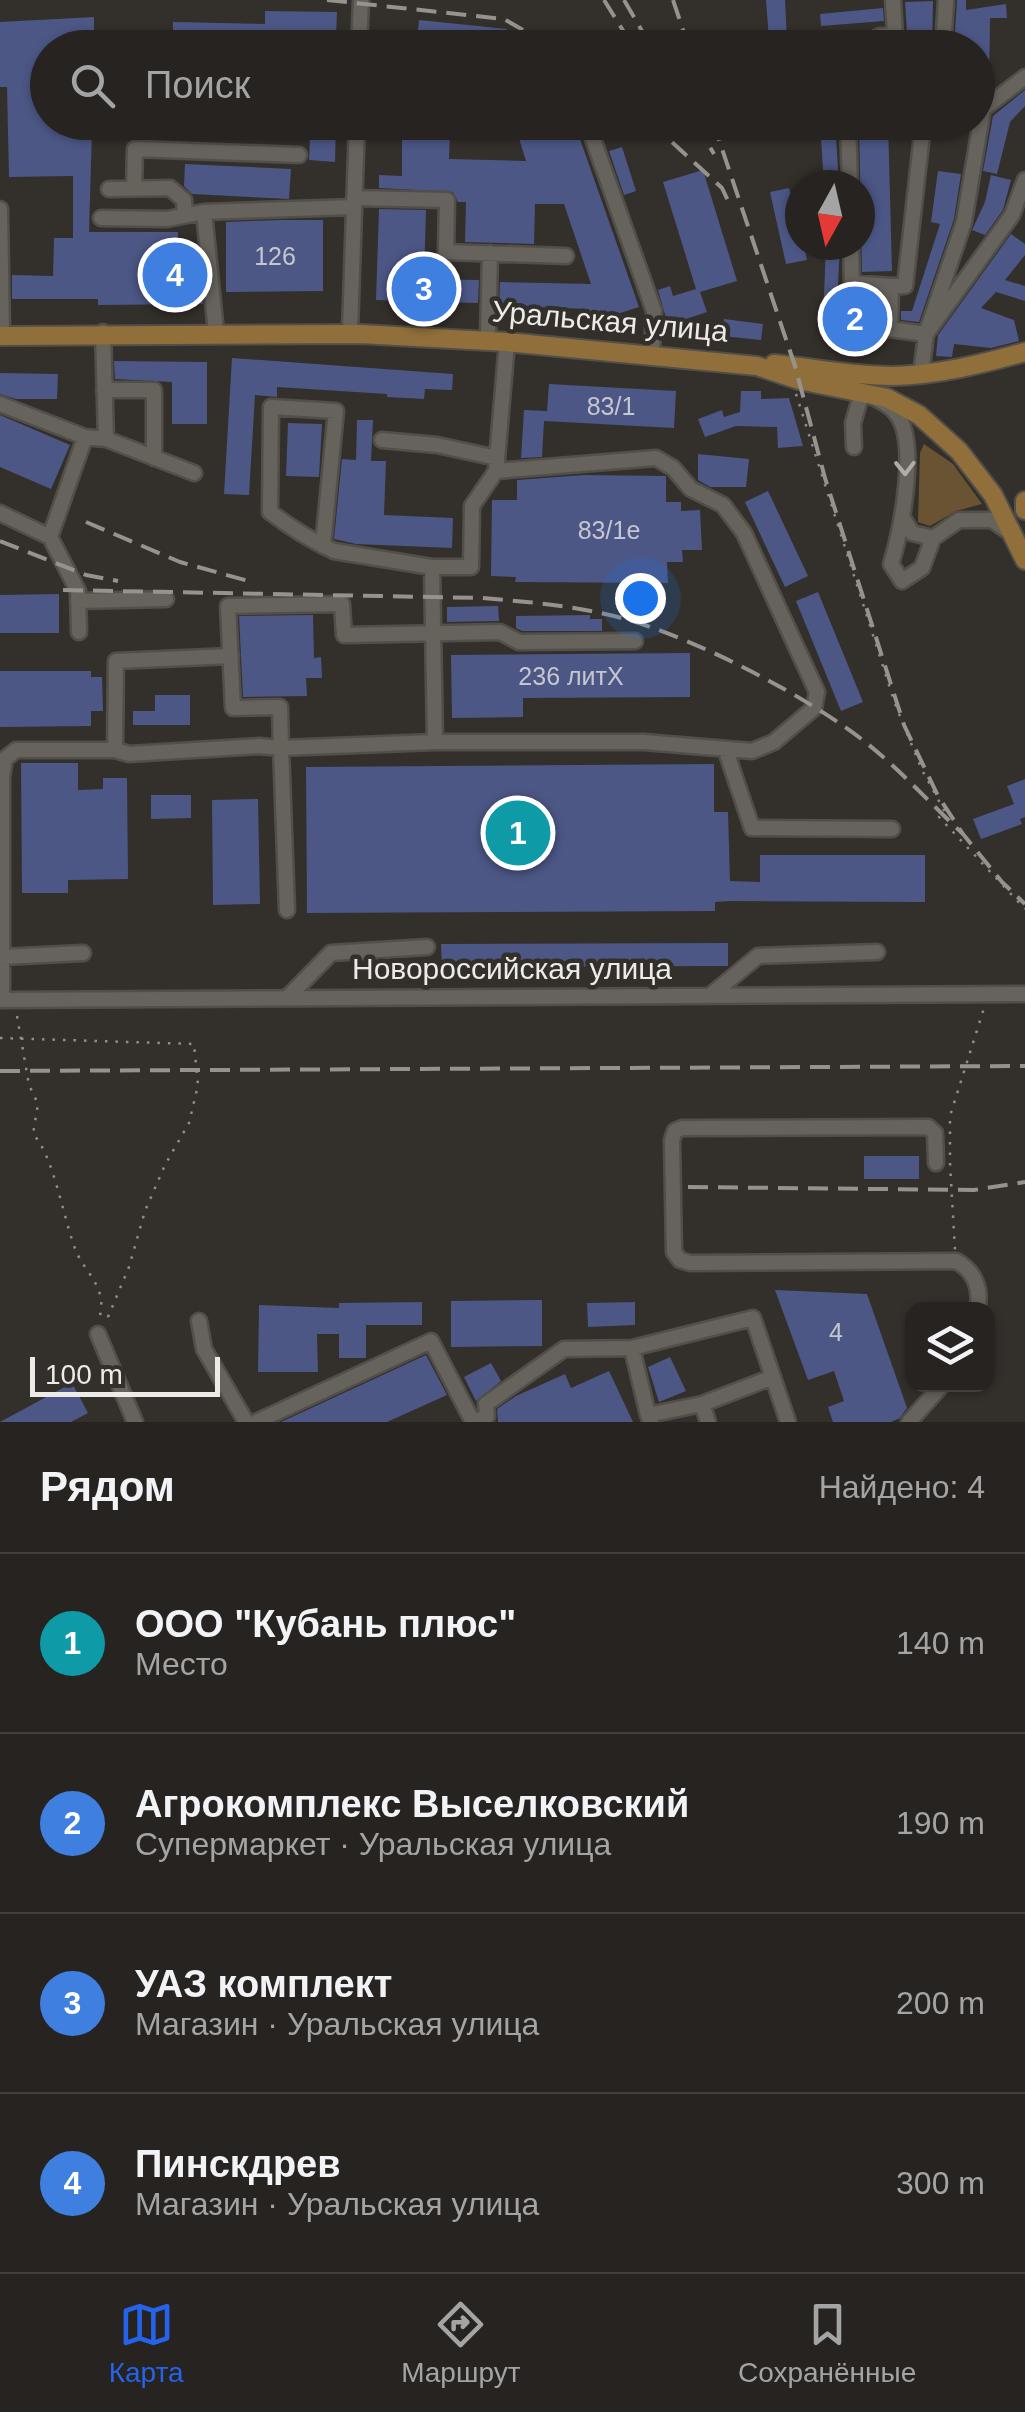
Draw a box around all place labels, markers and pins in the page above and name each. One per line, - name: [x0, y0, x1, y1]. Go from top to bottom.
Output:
- pin: 4: [142, 238, 208, 312]
- pin: 3: [392, 252, 456, 326]
- pin: 2: [822, 282, 888, 356]
- pin: 1: [486, 796, 550, 870]

